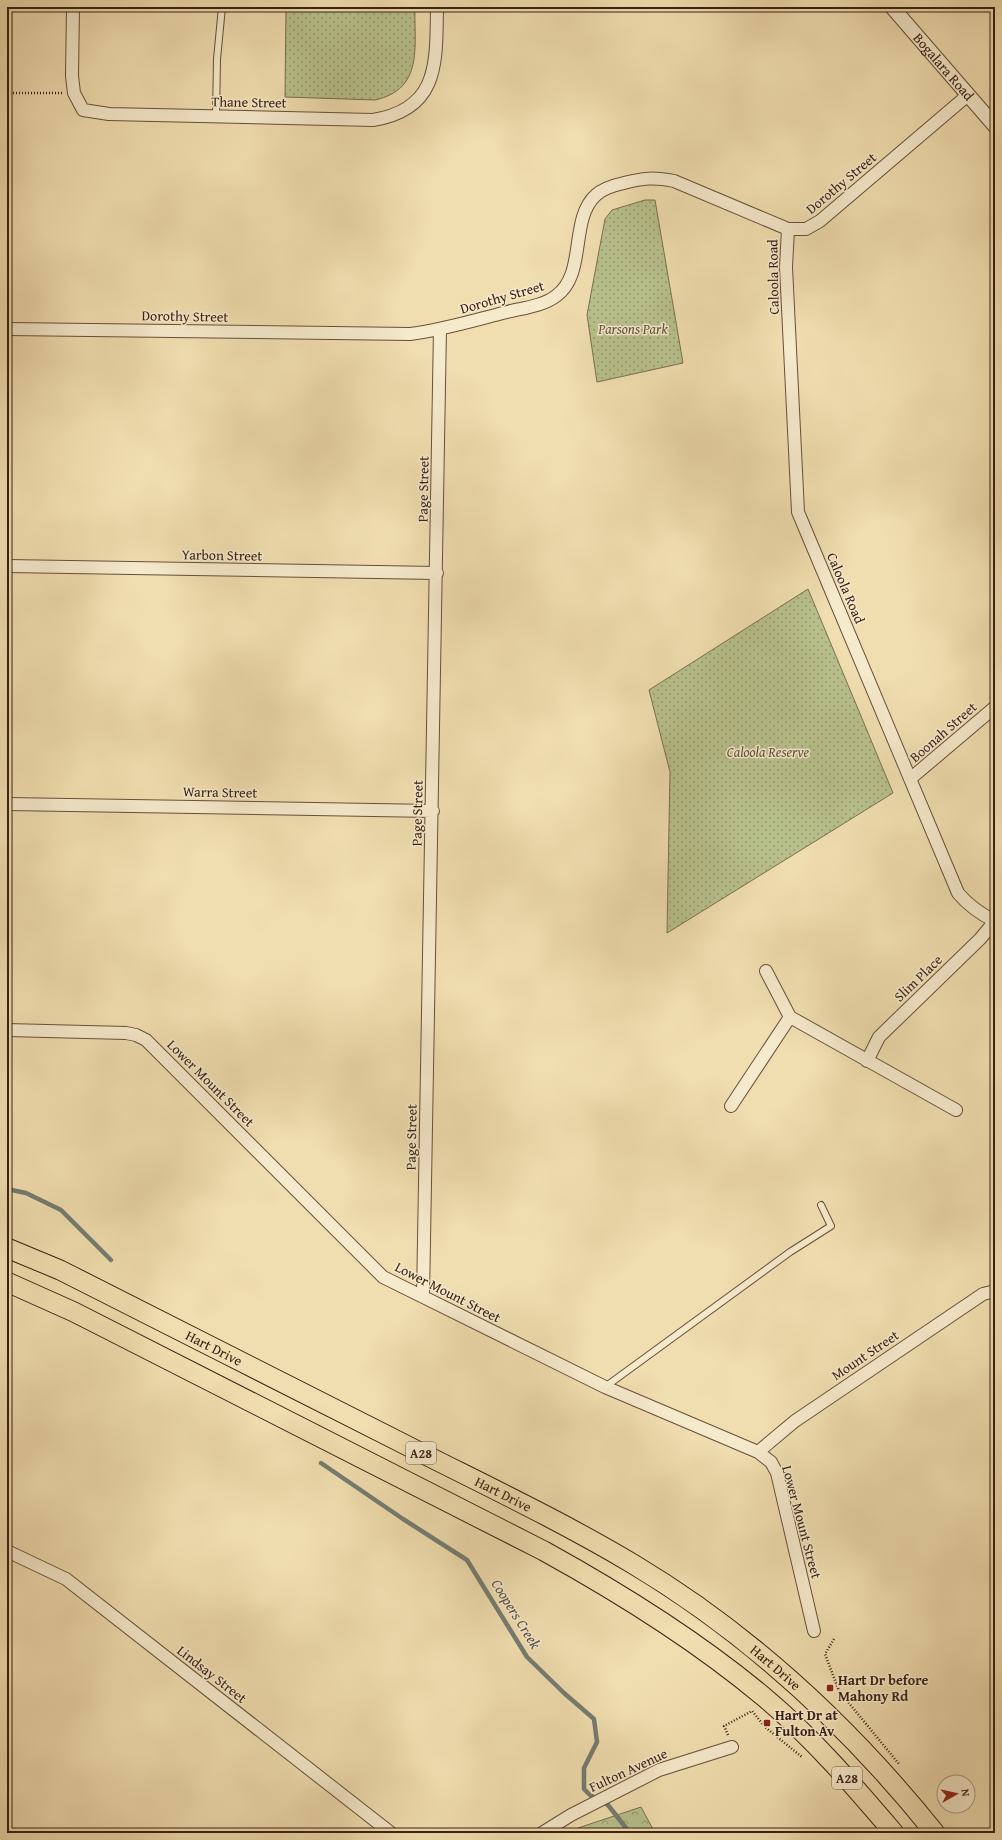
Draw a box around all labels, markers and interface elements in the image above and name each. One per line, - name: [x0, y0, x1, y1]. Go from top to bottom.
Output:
- street label: Bogalara Road: [909, 28, 979, 105]
- street label: Thane Street: [211, 91, 287, 113]
- street label: Dorothy Street: [801, 147, 881, 219]
- street label: Caloola Road: [762, 239, 784, 315]
- street label: Dorothy Street: [458, 275, 546, 319]
- street label: Dorothy Street: [142, 305, 229, 327]
- park label: Parsons Park: [597, 319, 668, 339]
- street label: Page Street: [412, 456, 434, 522]
- street label: Yarbon Street: [181, 544, 263, 566]
- street label: Caloola Road: [822, 549, 870, 627]
- street label: Boonah Street: [905, 697, 981, 767]
- park label: Caloola Reserve: [727, 742, 810, 762]
- street label: Page Street: [406, 780, 428, 846]
- street label: Warra Street: [183, 781, 257, 803]
- street label: Slim Place: [889, 950, 947, 1006]
- street label: Lower Mount Street: [163, 1035, 259, 1131]
- street label: Page Street: [400, 1104, 422, 1170]
- street label: Lower Mount Street: [392, 1257, 504, 1327]
- street label: Hart Drive: [182, 1325, 246, 1371]
- street label: Mount Street: [827, 1325, 903, 1385]
- road number: A28: [406, 1442, 436, 1464]
- street label: Lower Mount Street: [777, 1463, 827, 1581]
- street label: Hart Drive: [471, 1471, 536, 1517]
- water label: Coopers Creek: [487, 1575, 546, 1653]
- street label: Lindsay Street: [173, 1640, 251, 1708]
- street label: Hart Drive: [746, 1640, 806, 1695]
- place label: Hart Dr before Mahony Rd: [838, 1670, 928, 1706]
- marker: Hart Dr before Mahony Rd: [825, 1683, 835, 1693]
- place label: Hart Dr at Fulton Av: [775, 1705, 839, 1741]
- marker: Hart Dr at Fulton Av: [762, 1718, 772, 1728]
- street label: Fulton Avenue: [586, 1743, 671, 1797]
- road number: A28: [832, 1767, 862, 1789]
- north arrow: [936, 1774, 976, 1814]
- text: N: [957, 1788, 974, 1798]

